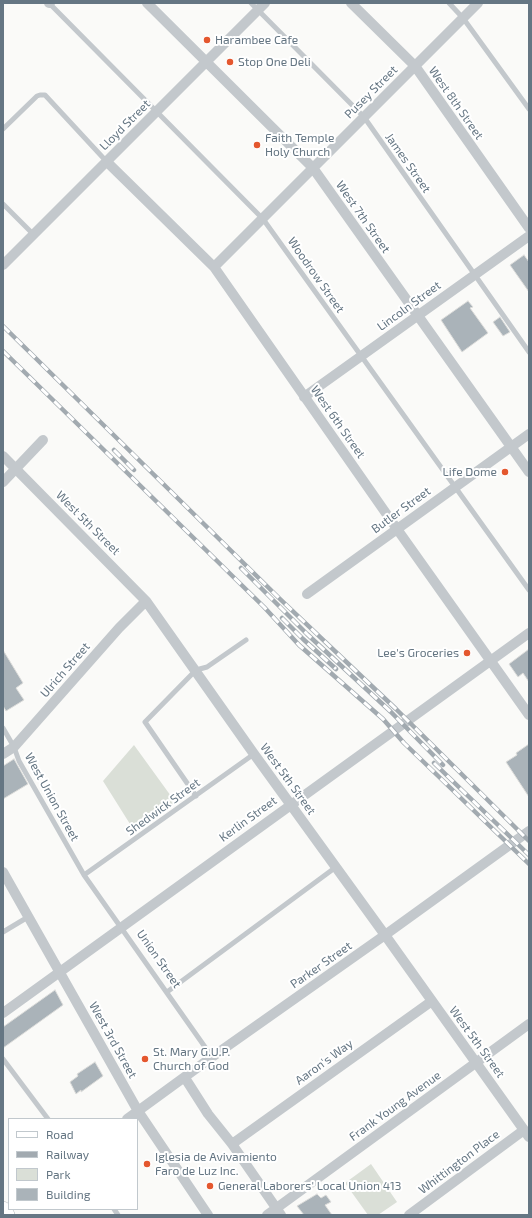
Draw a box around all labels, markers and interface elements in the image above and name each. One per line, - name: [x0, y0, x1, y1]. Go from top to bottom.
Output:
- place label: Harambee Cafe: [215, 33, 298, 47]
- marker: Harambee Cafe: [202, 35, 212, 45]
- place label: Stop One Deli: [238, 55, 311, 69]
- marker: Stop One Deli: [225, 57, 235, 67]
- street label: Pusey Street: [342, 63, 400, 121]
- street label: West 8th Street: [425, 64, 487, 142]
- street label: Lloyd Street: [97, 97, 153, 153]
- street label: James Street: [382, 130, 434, 196]
- place label: Faith Temple Holy Church: [265, 131, 335, 159]
- marker: Faith Temple Holy Church: [252, 140, 262, 150]
- street label: West 7th Street: [333, 178, 393, 256]
- street label: Woodrow Street: [285, 234, 347, 316]
- street label: Lincoln Street: [374, 278, 444, 334]
- street label: West 6th Street: [308, 383, 368, 461]
- place label: Life Dome: [443, 465, 497, 479]
- marker: Life Dome: [500, 467, 510, 477]
- street label: Butler Street: [369, 484, 433, 536]
- street label: West 5th Street: [53, 488, 123, 558]
- street label: Ulrich Street: [37, 640, 93, 700]
- place label: Lee's Groceries: [377, 646, 459, 660]
- marker: Lee's Groceries: [462, 648, 472, 658]
- street label: West 5th Street: [257, 740, 319, 818]
- street label: West Union Street: [22, 750, 82, 844]
- street label: Shedwick Street: [123, 775, 203, 839]
- street label: Kerlin Street: [216, 793, 280, 845]
- street label: Union Street: [134, 927, 184, 991]
- street label: Parker Street: [288, 939, 354, 991]
- street label: West 3rd Street: [86, 999, 140, 1081]
- street label: West 5th Street: [446, 1003, 508, 1081]
- street label: Aaron's Way: [292, 1036, 356, 1088]
- place label: St. Mary G.U.P. Church of God: [153, 1045, 230, 1073]
- marker: St. Mary G.U.P. Church of God: [140, 1054, 150, 1064]
- street label: Frank Young Avenue: [346, 1068, 444, 1144]
- legend: [8, 1118, 138, 1210]
- text: Road: [46, 1127, 74, 1141]
- street label: Whittington Place: [416, 1127, 502, 1197]
- text: Railway: [46, 1147, 89, 1161]
- place label: Iglesia de Avivamiento Faro de Luz Inc.: [155, 1150, 277, 1178]
- marker: Iglesia de Avivamiento Faro de Luz Inc.: [142, 1159, 152, 1169]
- text: Park: [46, 1167, 71, 1181]
- place label: General Laborers' Local Union 413: [218, 1179, 402, 1193]
- marker: General Laborers' Local Union 413: [205, 1181, 215, 1191]
- text: Building: [46, 1187, 90, 1201]

